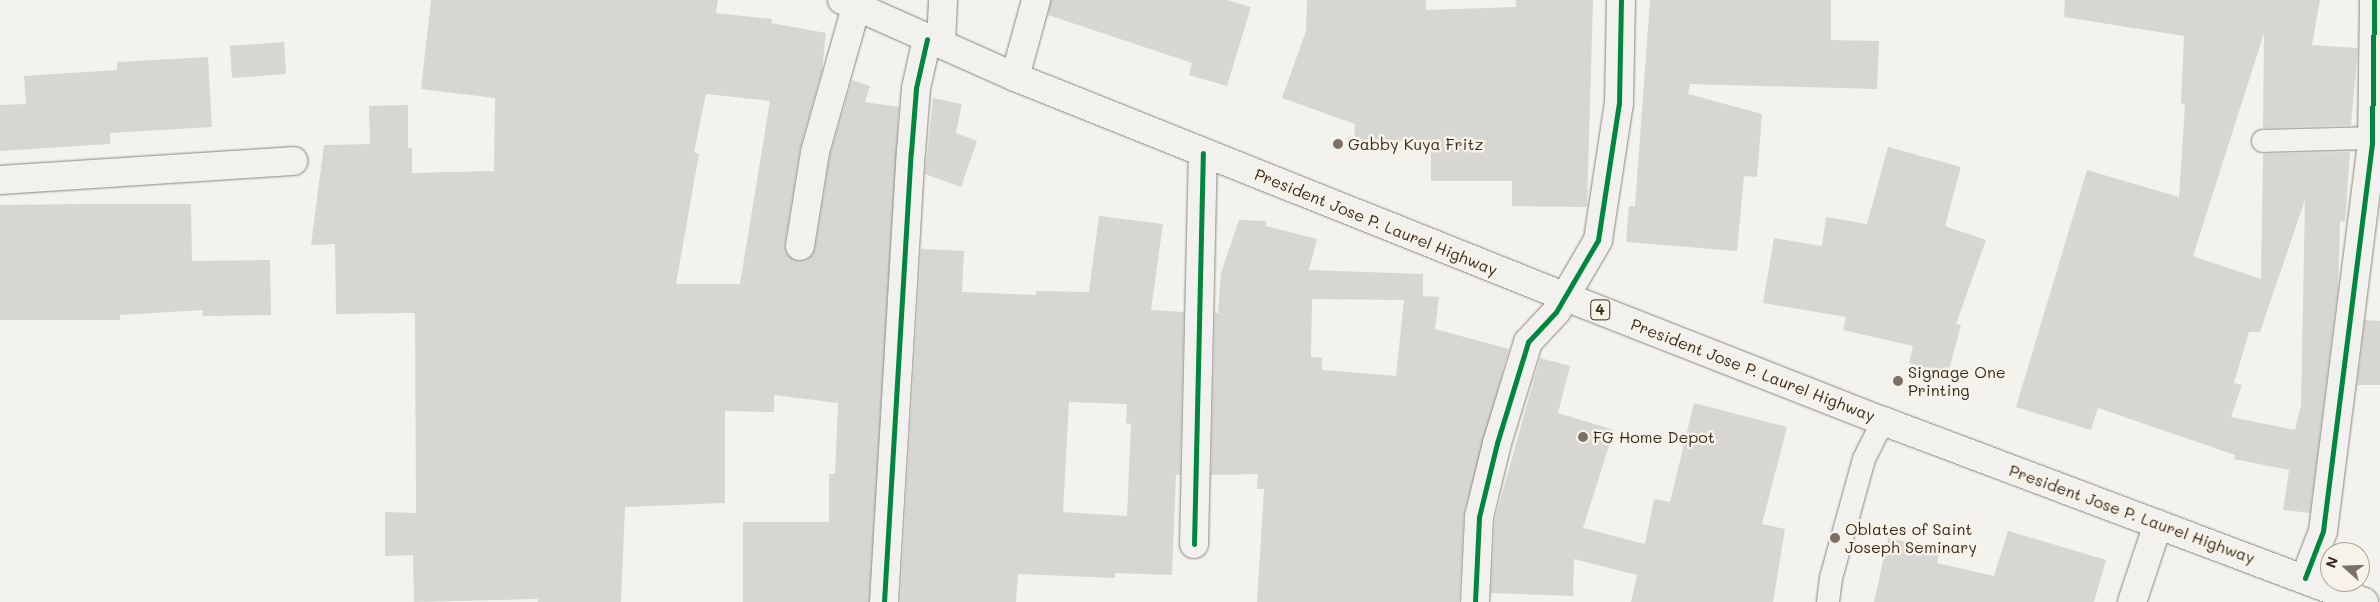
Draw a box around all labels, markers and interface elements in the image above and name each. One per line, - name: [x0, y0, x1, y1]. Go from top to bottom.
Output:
- place label: Gabby Kuya Fritz: [1348, 134, 1483, 154]
- marker: Gabby Kuya Fritz: [1332, 138, 1344, 150]
- street label: President Jose P. Laurel Highway: [1252, 164, 1500, 280]
- road number: 4: [1590, 298, 1610, 322]
- street label: President Jose P. Laurel Highway: [1628, 314, 1878, 426]
- place label: Signage One Printing: [1908, 362, 2006, 400]
- marker: Signage One Printing: [1892, 375, 1904, 387]
- place label: FG Home Depot: [1593, 427, 1715, 447]
- marker: FG Home Depot: [1577, 431, 1589, 443]
- street label: President Jose P. Laurel Highway: [2007, 460, 2257, 568]
- place label: Oblates of Saint Joseph Seminary: [1845, 519, 1977, 557]
- marker: Oblates of Saint Joseph Seminary: [1829, 532, 1841, 544]
- north arrow: [2320, 542, 2370, 592]
- text: N: [2321, 554, 2342, 570]

